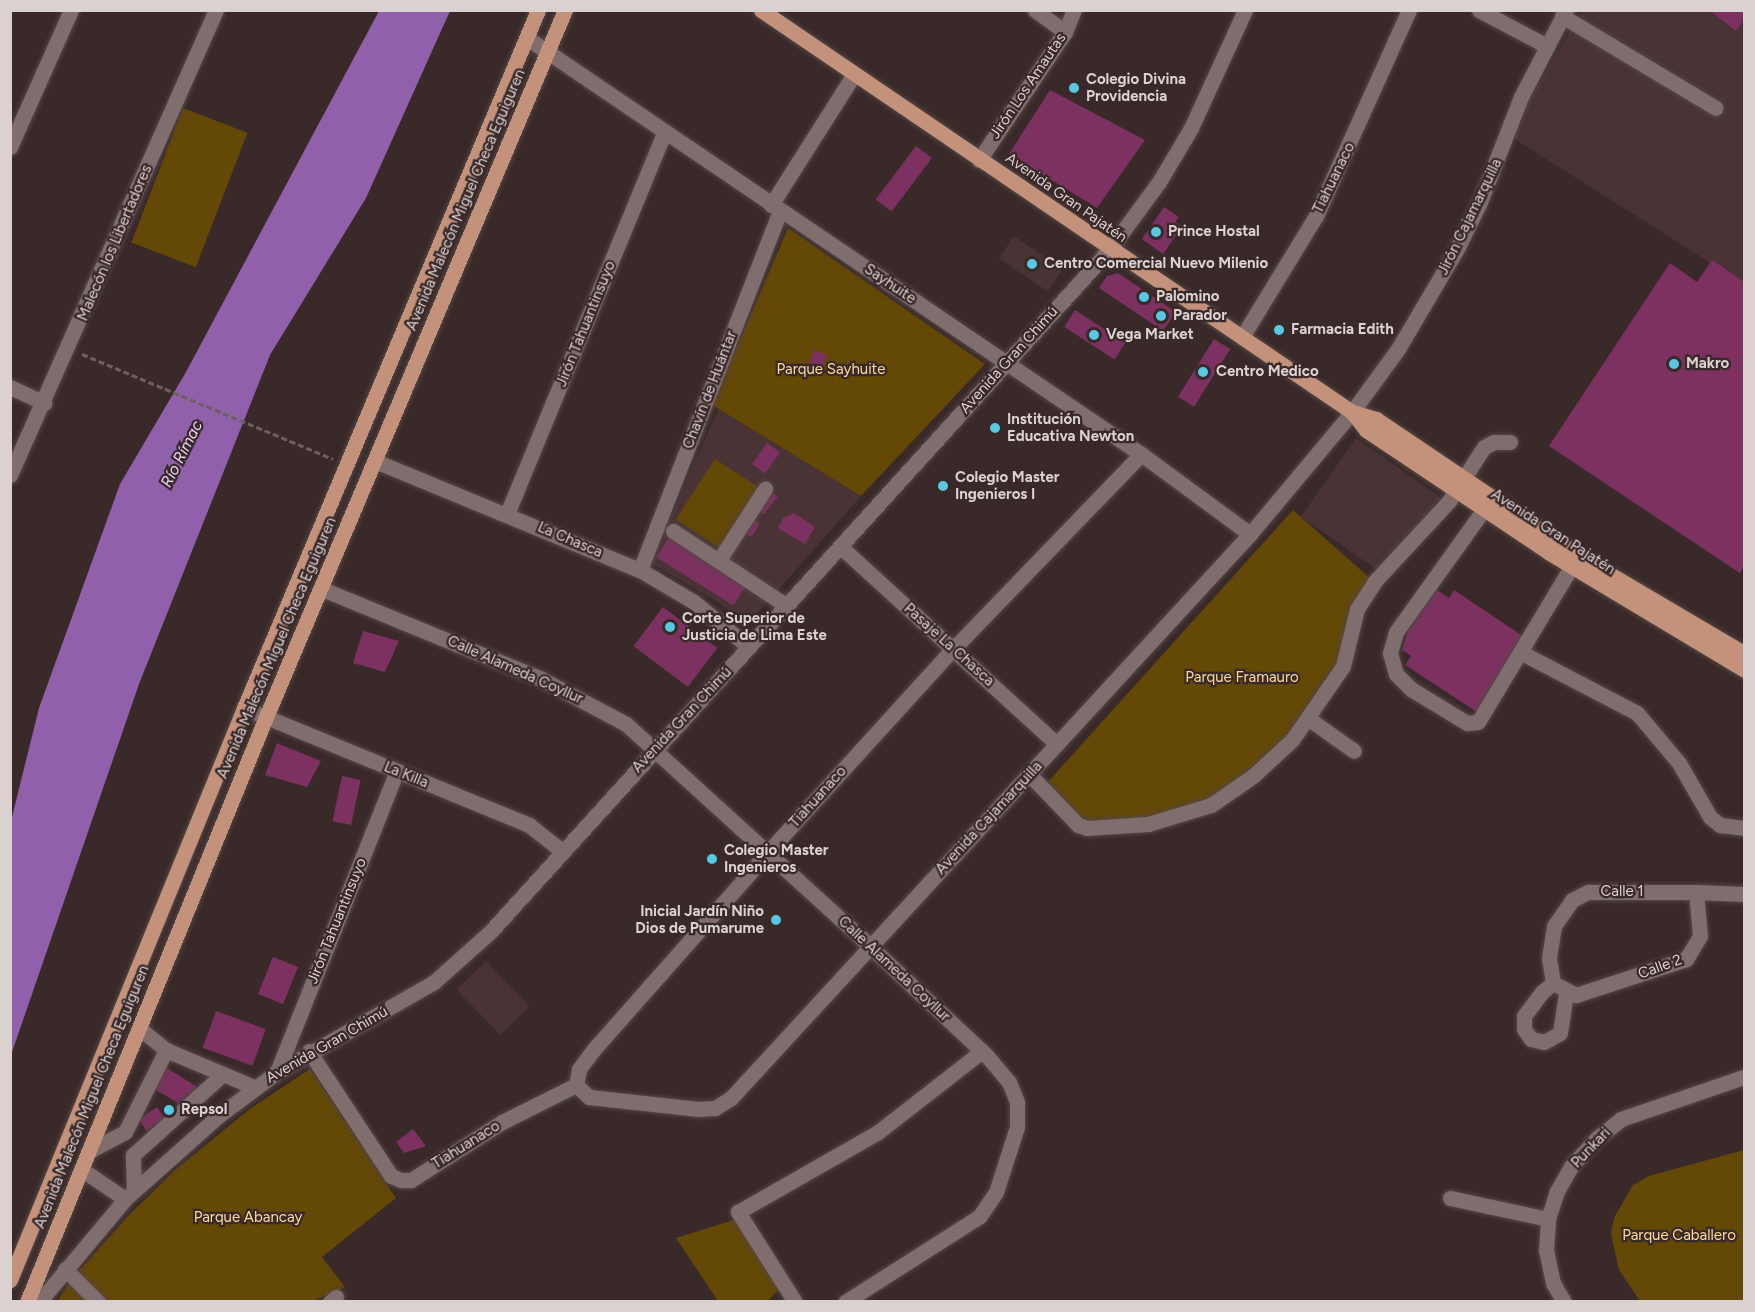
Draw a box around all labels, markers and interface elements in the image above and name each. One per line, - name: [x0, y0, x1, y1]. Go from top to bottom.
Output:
- street label: Jirón Los Amautas: [986, 30, 1070, 142]
- street label: Avenida Malecón Miguel Checa Eguiguren: [403, 67, 529, 333]
- place label: Colegio Divina Providencia: [1086, 70, 1186, 105]
- marker: Colegio Divina Providencia: [1067, 81, 1081, 95]
- street label: Tiahuanaco: [1309, 140, 1359, 216]
- street label: Avenida Gran Pajatén: [1002, 149, 1130, 247]
- street label: Jirón Cajamarquilla: [1434, 156, 1506, 278]
- street label: Malecón los Libertadores: [74, 162, 156, 324]
- place label: Prince Hostal: [1168, 223, 1260, 241]
- marker: Prince Hostal: [1149, 225, 1163, 239]
- place label: Centro Comercial Nuevo Milenio: [1044, 255, 1268, 273]
- marker: Centro Comercial Nuevo Milenio: [1025, 257, 1039, 271]
- street label: Jirón Tahuantinsuyo: [553, 258, 619, 390]
- street label: Sayhuite: [861, 260, 919, 308]
- place label: Palomino: [1156, 288, 1220, 306]
- marker: Palomino: [1137, 290, 1151, 304]
- street label: Avenida Gran Chimú: [956, 303, 1062, 417]
- place label: Parador: [1173, 307, 1227, 325]
- marker: Parador: [1154, 309, 1168, 323]
- place label: Farmacia Edith: [1291, 321, 1394, 339]
- marker: Farmacia Edith: [1272, 323, 1286, 337]
- place label: Vega Market: [1106, 326, 1194, 344]
- marker: Vega Market: [1087, 328, 1101, 342]
- street label: Chavín de Huántar: [679, 329, 741, 451]
- place label: Makro: [1686, 355, 1729, 373]
- marker: Makro: [1667, 357, 1681, 371]
- park label: Parque Sayhuite: [777, 361, 885, 379]
- marker: Centro Medico: [1194, 363, 1212, 381]
- place label: Centro Medico: [1216, 363, 1319, 381]
- place label: Institución Educativa Newton: [1007, 410, 1134, 445]
- water label: Río Rímac: [157, 417, 207, 491]
- marker: Institución Educativa Newton: [988, 421, 1002, 435]
- place label: Colegio Master Ingenieros I: [955, 468, 1060, 503]
- marker: Colegio Master Ingenieros I: [936, 479, 950, 493]
- street label: Avenida Gran Pajatén: [1488, 485, 1618, 579]
- street label: Avenida Malecón Miguel Checa Eguiguren: [214, 515, 340, 781]
- street label: La Chasca: [535, 518, 605, 562]
- street label: Pasaje La Chasca: [900, 600, 998, 690]
- place label: Corte Superior de Justicia de Lima Este: [682, 609, 827, 644]
- marker: Corte Superior de Justicia de Lima Este: [663, 620, 677, 634]
- street label: Calle Alameda Coyllur: [444, 632, 586, 708]
- street label: Avenida Gran Chimú: [628, 663, 736, 777]
- park label: Parque Framauro: [1185, 669, 1299, 687]
- street label: La Killa: [381, 758, 431, 792]
- street label: Avenida Cajamarquilla: [932, 758, 1046, 878]
- street label: Tiahuanaco: [786, 763, 850, 831]
- place label: Colegio Master Ingenieros: [724, 841, 829, 876]
- marker: Colegio Master Ingenieros: [705, 852, 719, 866]
- street label: Jirón Tahuantinsuyo: [304, 855, 370, 987]
- street label: Calle 1: [1600, 883, 1644, 901]
- place label: Inicial Jardín Niño Dios de Pumarume: [635, 902, 764, 937]
- street label: Calle Alameda Coyllur: [834, 912, 954, 1026]
- marker: Inicial Jardín Niño Dios de Pumarume: [769, 913, 783, 927]
- street label: Calle 2: [1636, 951, 1684, 983]
- street label: Avenida Malecón Miguel Checa Eguiguren: [31, 963, 153, 1231]
- street label: Avenida Gran Chimú: [263, 1003, 391, 1087]
- place label: Repsol: [181, 1101, 227, 1119]
- marker: Repsol: [162, 1103, 176, 1117]
- street label: Tiahuanaco: [429, 1117, 503, 1173]
- street label: Punkari: [1568, 1124, 1614, 1172]
- park label: Parque Abancay: [194, 1209, 302, 1227]
- park label: Parque Caballero: [1622, 1227, 1736, 1245]

